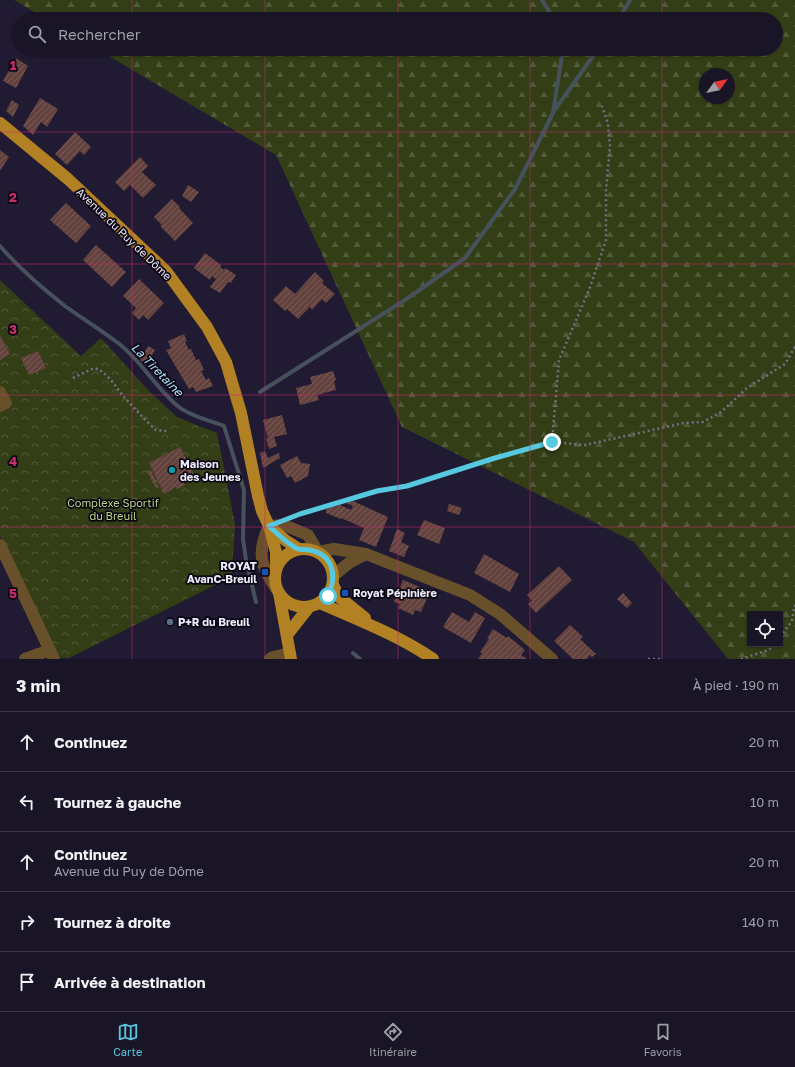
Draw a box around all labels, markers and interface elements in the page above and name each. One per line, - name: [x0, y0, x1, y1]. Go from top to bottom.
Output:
- search box: [12, 12, 783, 56]
- icon: search: [26, 23, 48, 45]
- text: Rechercher: [58, 25, 141, 43]
- text: 1: [10, 57, 17, 73]
- north arrow: [699, 68, 735, 104]
- street label: Avenue du Puy de Dôme: [74, 185, 174, 282]
- text: 2: [9, 189, 17, 205]
- text: 3: [9, 321, 17, 337]
- water label: La Tiretaine: [128, 340, 187, 400]
- route end: [543, 433, 561, 451]
- text: 4: [9, 453, 17, 469]
- place label: Maison des Jeunes: [180, 457, 241, 483]
- marker: Maison des Jeunes: [167, 465, 177, 475]
- park label: Complexe Sportif du Breuil: [67, 496, 159, 522]
- place label: ROYAT AvanC-Breuil: [187, 559, 257, 585]
- marker: ROYAT AvanC-Breuil: [260, 567, 270, 577]
- text: 5: [9, 585, 17, 601]
- place label: Royat Pépinière: [353, 586, 437, 599]
- route start: [319, 587, 337, 605]
- marker: Royat Pépinière: [340, 588, 350, 598]
- map controls: [747, 611, 783, 647]
- button: locate: [747, 611, 783, 647]
- place label: P+R du Breuil: [178, 615, 250, 628]
- marker: P+R du Breuil: [165, 617, 175, 627]
- text: 3 min: [16, 675, 60, 696]
- text: À pied · 190 m: [693, 677, 779, 693]
- icon: ahead: [16, 731, 38, 753]
- text: Continuez: [54, 733, 127, 751]
- text: 20 m: [749, 734, 779, 750]
- icon: left: [16, 791, 38, 813]
- text: Tournez à gauche: [54, 793, 181, 811]
- text: 10 m: [750, 794, 779, 810]
- text: Continuez: [54, 845, 127, 863]
- icon: ahead: [16, 851, 38, 873]
- text: 20 m: [749, 854, 779, 870]
- text: Avenue du Puy de Dôme: [54, 863, 204, 879]
- icon: right: [16, 911, 38, 933]
- text: Tournez à droite: [54, 913, 171, 931]
- text: 140 m: [742, 914, 779, 930]
- icon: arrive: [16, 971, 38, 993]
- text: Arrivée à destination: [54, 973, 206, 991]
- tab: Carte: [113, 1021, 142, 1058]
- tab: Itinéraire: [369, 1021, 417, 1058]
- tab: Favoris: [644, 1021, 682, 1058]

